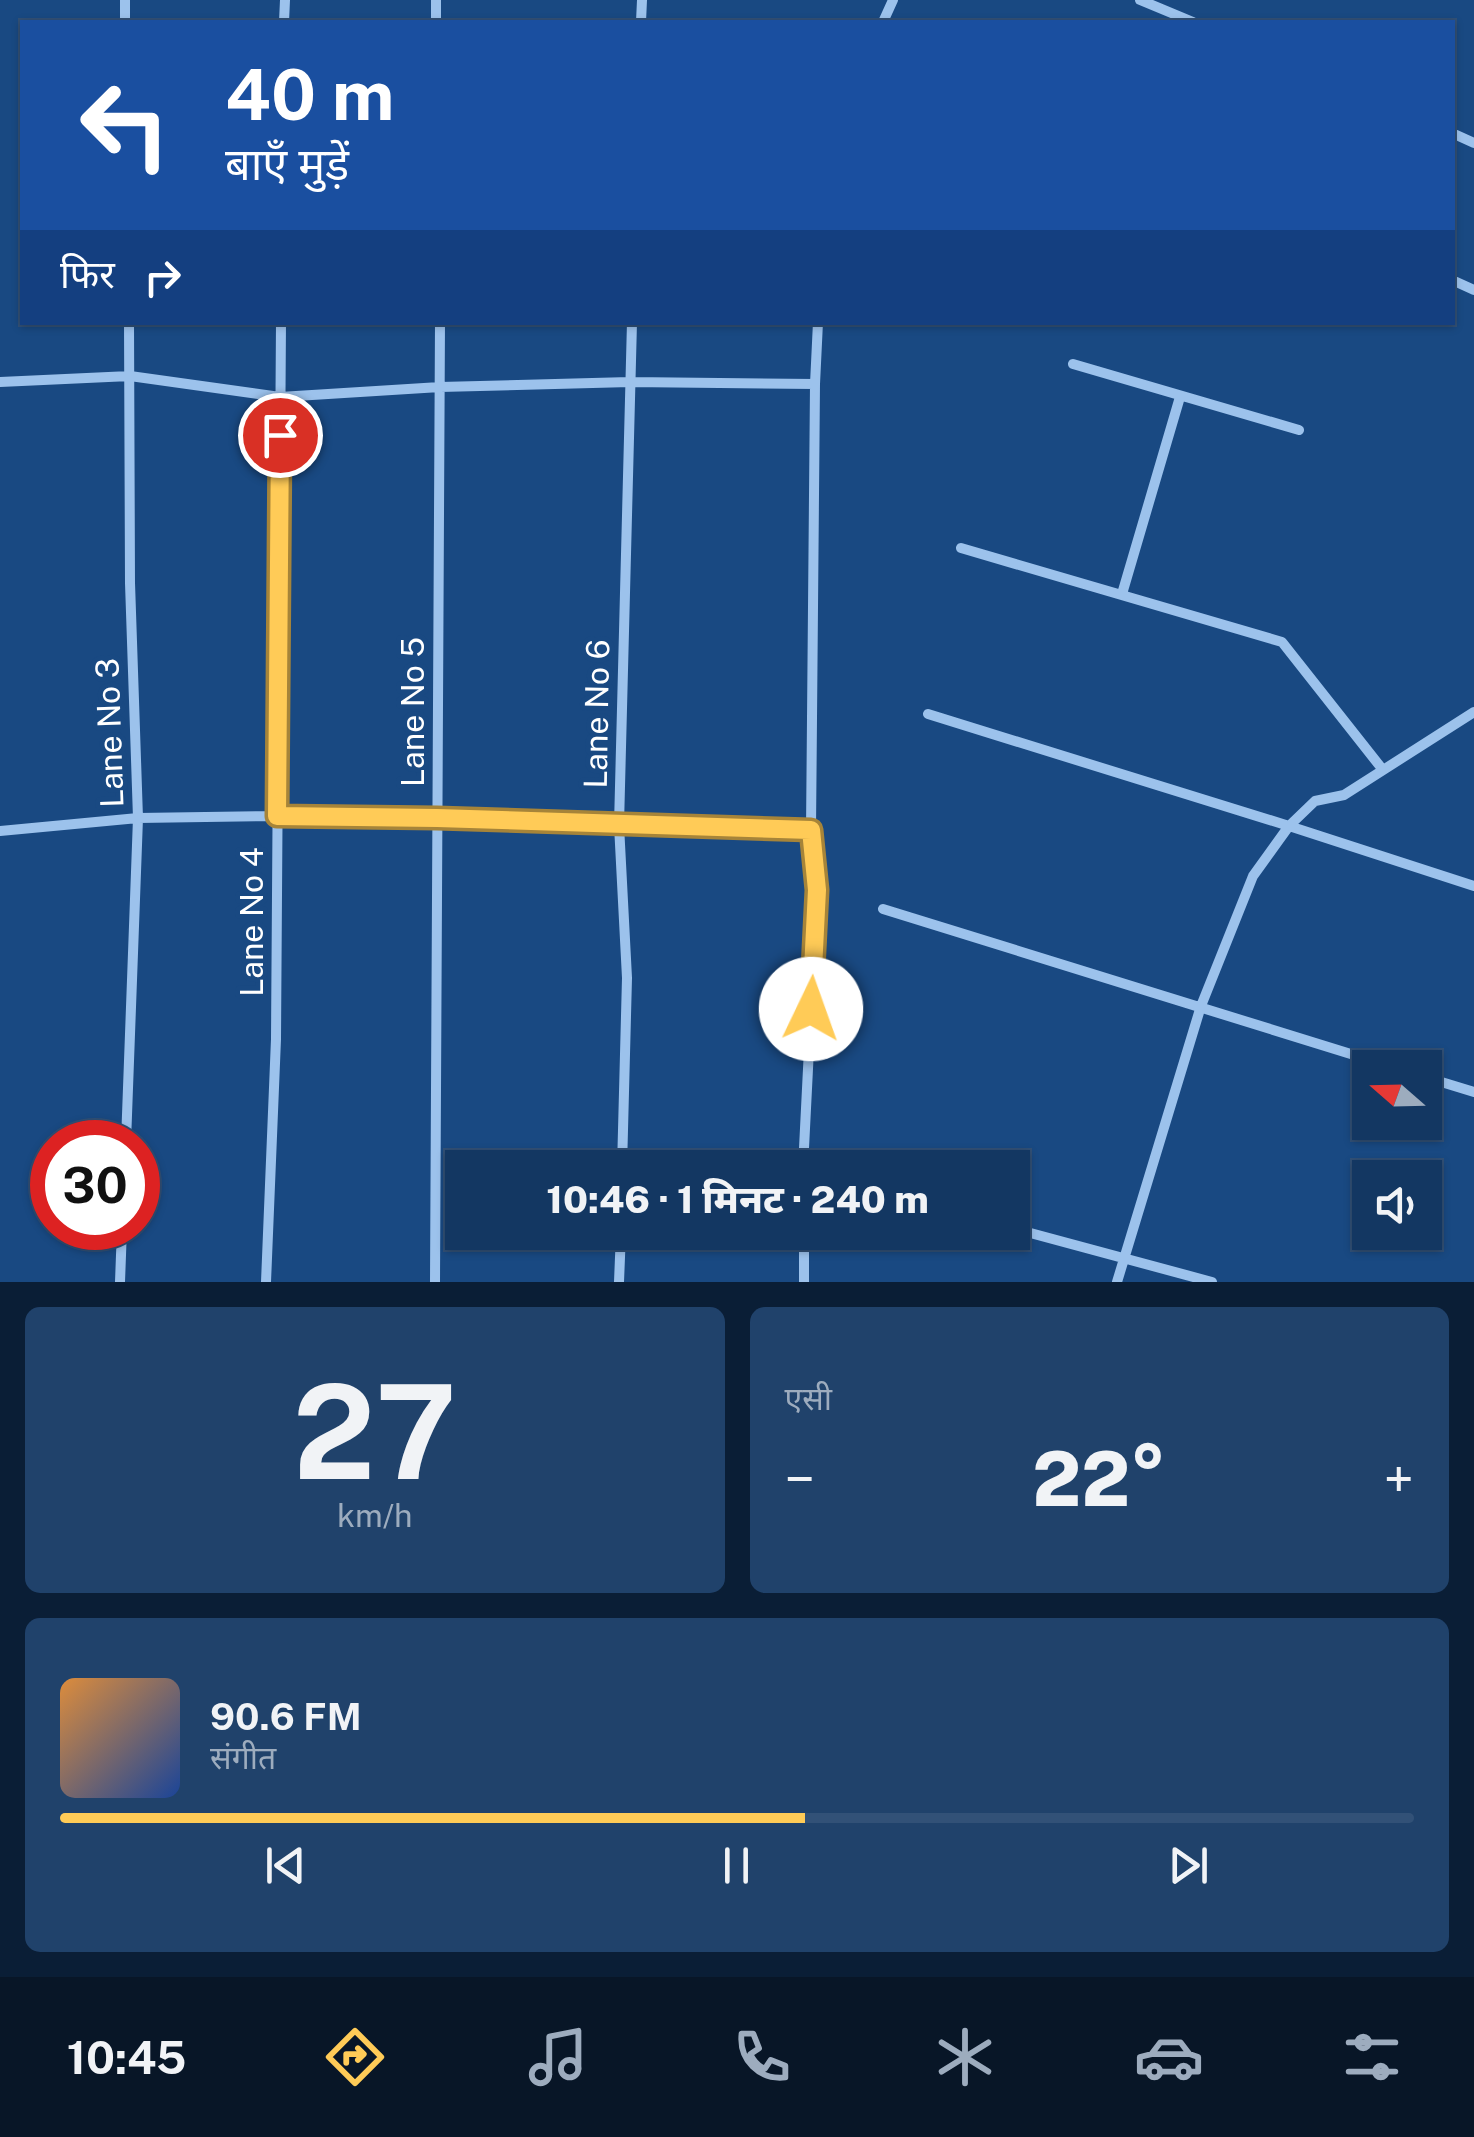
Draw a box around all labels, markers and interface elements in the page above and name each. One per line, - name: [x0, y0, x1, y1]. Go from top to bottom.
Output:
- text: 40 m: [225, 53, 395, 136]
- icon: left: [60, 60, 190, 190]
- text: बाएँ मुड़ें: [225, 137, 349, 190]
- icon: right: [135, 250, 190, 305]
- text: फिर: [60, 252, 115, 297]
- pin: [238, 393, 323, 478]
- icon: arrive: [253, 408, 308, 463]
- street label: Lane No 5: [394, 637, 431, 787]
- street label: Lane No 6: [577, 639, 616, 789]
- street label: Lane No 3: [88, 658, 131, 808]
- street label: Lane No 4: [233, 847, 270, 997]
- position arrow: [759, 957, 863, 1061]
- north arrow: [1352, 1050, 1442, 1140]
- map controls: [1352, 1050, 1442, 1250]
- speed limit sign: 30: [30, 1120, 160, 1250]
- button: sound: [1352, 1160, 1442, 1250]
- text: 10:46 · 1 मिनट · 240 m: [546, 1177, 929, 1222]
- text: 27: [293, 1356, 457, 1508]
- text: एसी: [785, 1380, 832, 1417]
- text: 22°: [1032, 1435, 1166, 1523]
- text: −: [785, 1447, 815, 1511]
- text: +: [1384, 1447, 1414, 1511]
- text: km/h: [337, 1497, 412, 1534]
- text: 90.6 FM: [210, 1694, 362, 1739]
- text: संगीत: [210, 1739, 276, 1776]
- icon: previous: [258, 1838, 313, 1893]
- icon: pause: [709, 1838, 764, 1893]
- icon: next: [1161, 1838, 1216, 1893]
- icon: directions: [320, 2022, 390, 2092]
- icon: music: [523, 2022, 593, 2092]
- icon: phone: [727, 2022, 797, 2092]
- icon: climate: [930, 2022, 1000, 2092]
- icon: car: [1134, 2022, 1204, 2092]
- icon: filters: [1337, 2022, 1407, 2092]
- text: 10:45: [67, 2031, 186, 2084]

